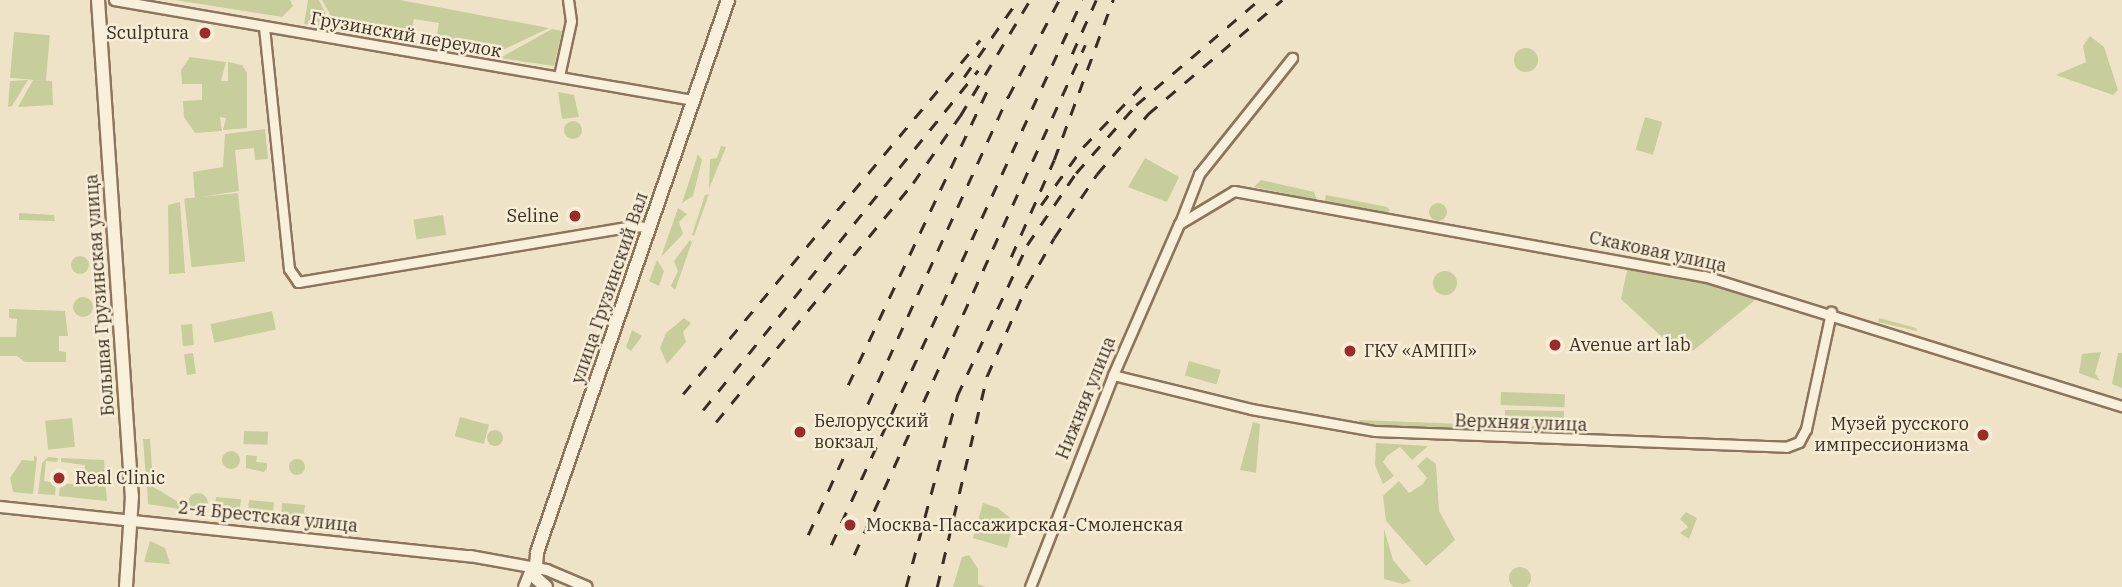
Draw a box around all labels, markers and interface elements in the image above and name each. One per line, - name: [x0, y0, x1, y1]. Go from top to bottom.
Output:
- street label: Грузинский переулок: [309, 8, 503, 62]
- place label: Sculptura: [106, 22, 189, 44]
- marker: Sculptura: [195, 23, 215, 43]
- street label: Большая Грузинская улица: [81, 173, 119, 417]
- street label: улица Грузинский Вал: [567, 189, 653, 387]
- place label: Seline: [507, 205, 559, 227]
- marker: Seline: [565, 206, 585, 226]
- street label: Скаковая улица: [1587, 227, 1729, 277]
- street label: Нижняя улица: [1052, 333, 1120, 463]
- place label: Avenue art lab: [1569, 334, 1691, 356]
- marker: Avenue art lab: [1547, 337, 1563, 353]
- place label: ГКУ «АМПП»: [1364, 340, 1477, 362]
- marker: ГКУ «АМПП»: [1342, 343, 1358, 359]
- street label: Верхняя улица: [1454, 410, 1588, 436]
- place label: Белорусский вокзал: [814, 411, 929, 453]
- place label: Музей русского импрессионизма: [1814, 414, 1969, 457]
- marker: Белорусский вокзал: [792, 424, 808, 440]
- marker: Музей русского импрессионизма: [1975, 427, 1991, 443]
- place label: Real Clinic: [75, 467, 165, 489]
- marker: Real Clinic: [49, 468, 69, 488]
- street label: 2-я Брестская улица: [177, 497, 359, 537]
- place label: Москва-Пассажирская-Смоленская: [866, 514, 1183, 536]
- marker: Москва-Пассажирская-Смоленская: [840, 515, 860, 535]

